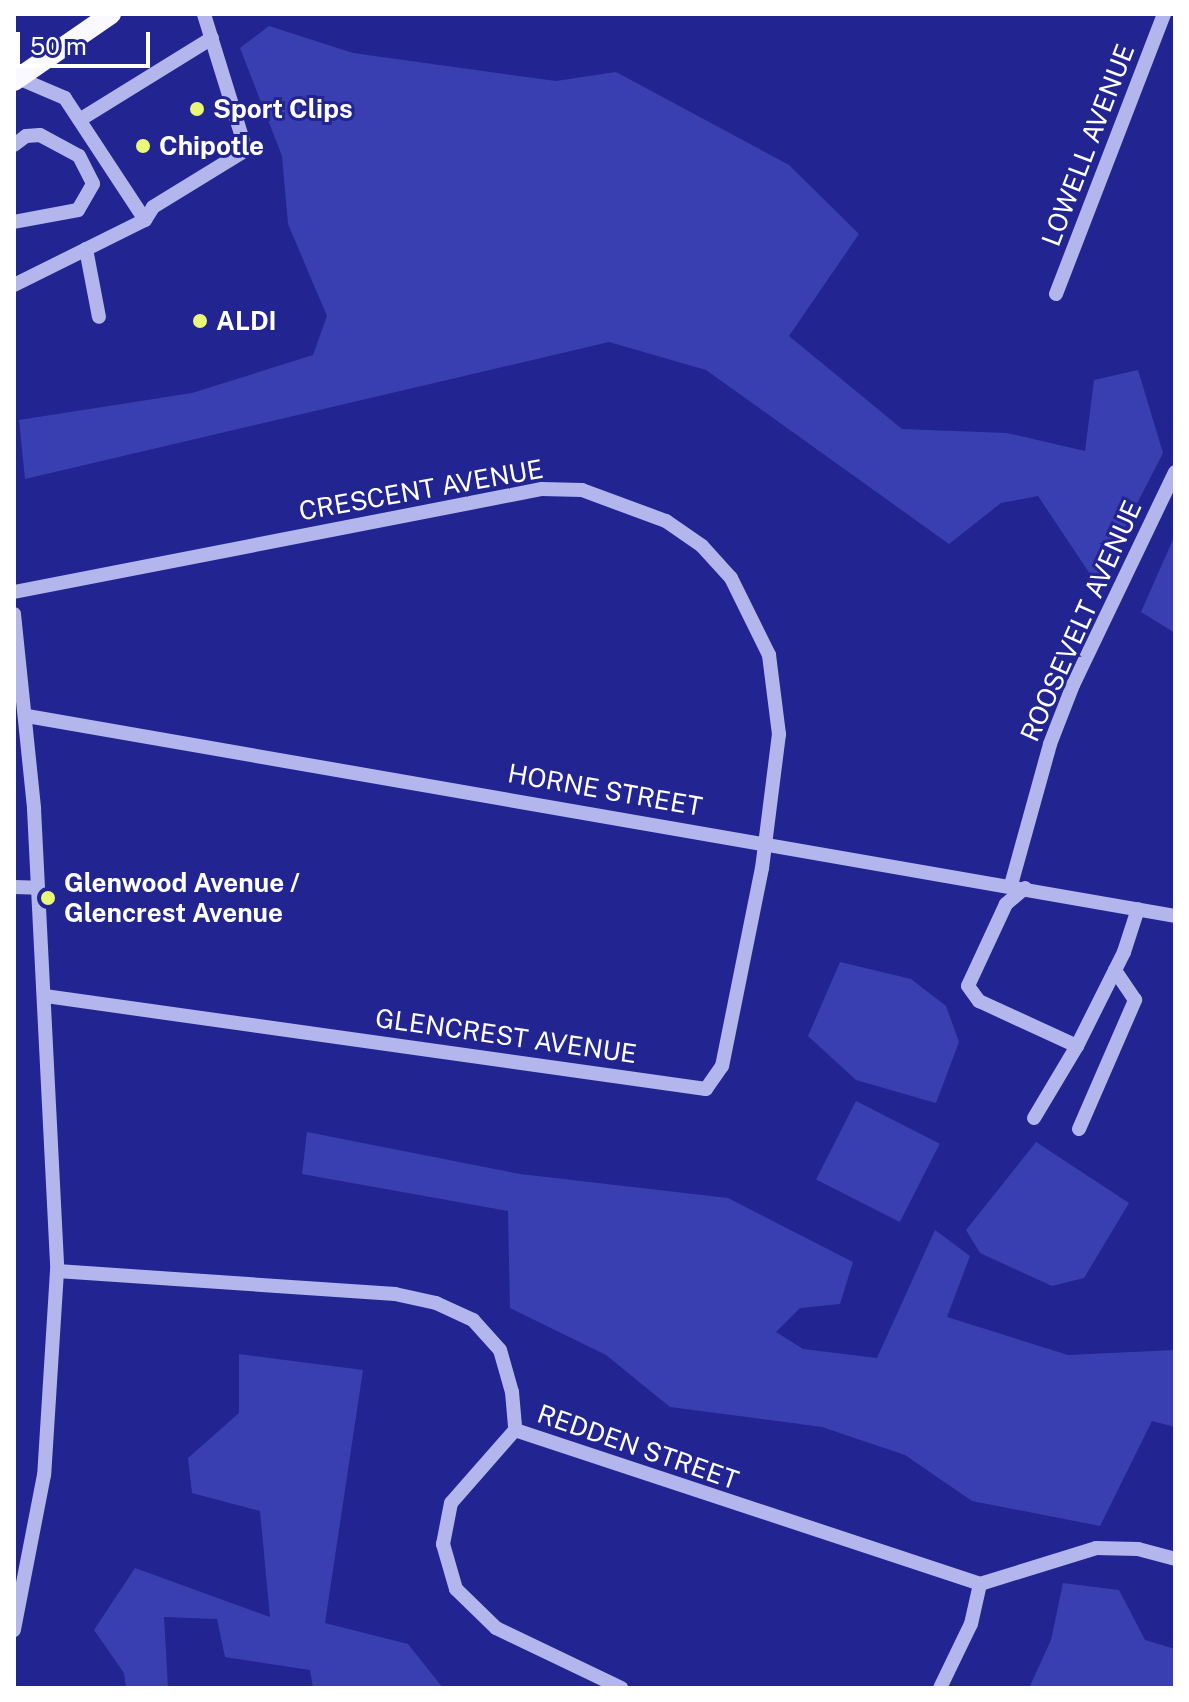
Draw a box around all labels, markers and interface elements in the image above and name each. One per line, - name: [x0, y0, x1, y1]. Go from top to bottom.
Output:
- scale bar: [20, 16, 154, 66]
- text: 50 m: [30, 32, 87, 60]
- street label: LOWELL AVENUE: [1035, 40, 1141, 250]
- place label: Sport Clips: [213, 93, 353, 125]
- marker: Sport Clips: [188, 100, 206, 118]
- place label: Chipotle: [159, 130, 264, 162]
- marker: Chipotle: [134, 137, 152, 155]
- place label: ALDI: [216, 305, 277, 337]
- marker: ALDI: [191, 312, 209, 330]
- street label: CRESCENT AVENUE: [296, 453, 546, 527]
- street label: ROOSEVELT AVENUE: [1014, 496, 1148, 746]
- street label: HORNE STREET: [505, 758, 705, 822]
- place label: Glenwood Avenue / Glencrest Avenue: [64, 867, 300, 928]
- marker: Glenwood Avenue / Glencrest Avenue: [39, 889, 57, 907]
- street label: GLENCREST AVENUE: [373, 1002, 639, 1070]
- street label: REDDEN STREET: [533, 1398, 743, 1496]

